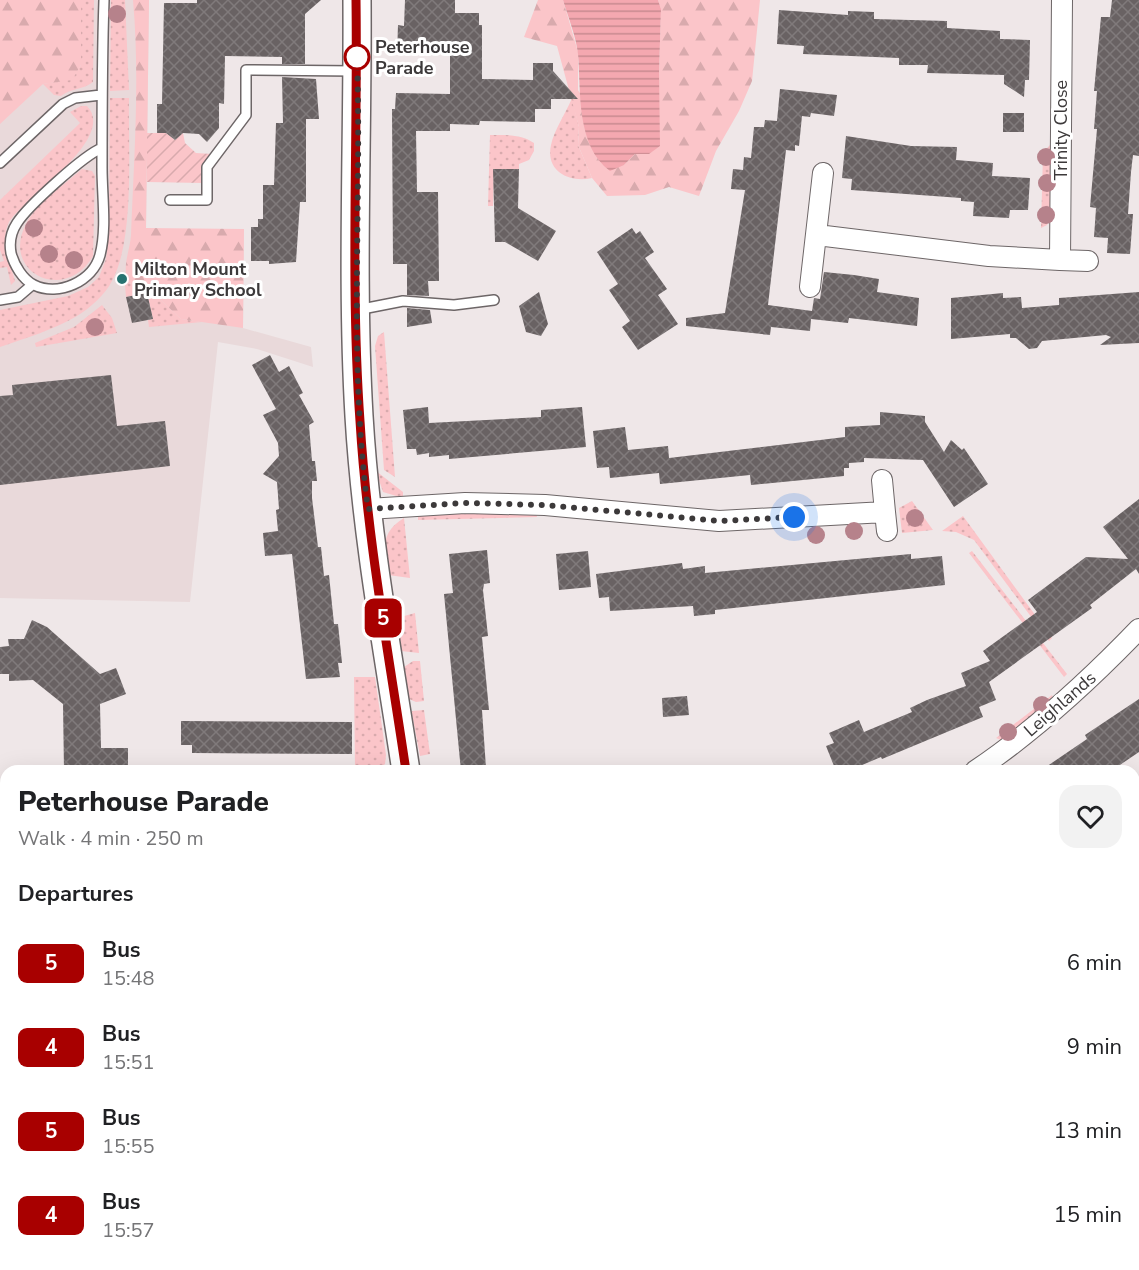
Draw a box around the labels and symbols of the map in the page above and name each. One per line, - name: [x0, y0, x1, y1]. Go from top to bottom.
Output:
- place label: Peterhouse Parade: [375, 35, 470, 80]
- marker: Peterhouse Parade: [344, 44, 370, 70]
- street label: Trinity Close: [1049, 80, 1073, 180]
- place label: Milton Mount Primary School: [134, 257, 262, 302]
- marker: Milton Mount Primary School: [115, 272, 129, 286]
- your location: [779, 502, 809, 532]
- line badge: 5: [364, 598, 403, 638]
- street label: Leighlands: [1019, 666, 1101, 742]

